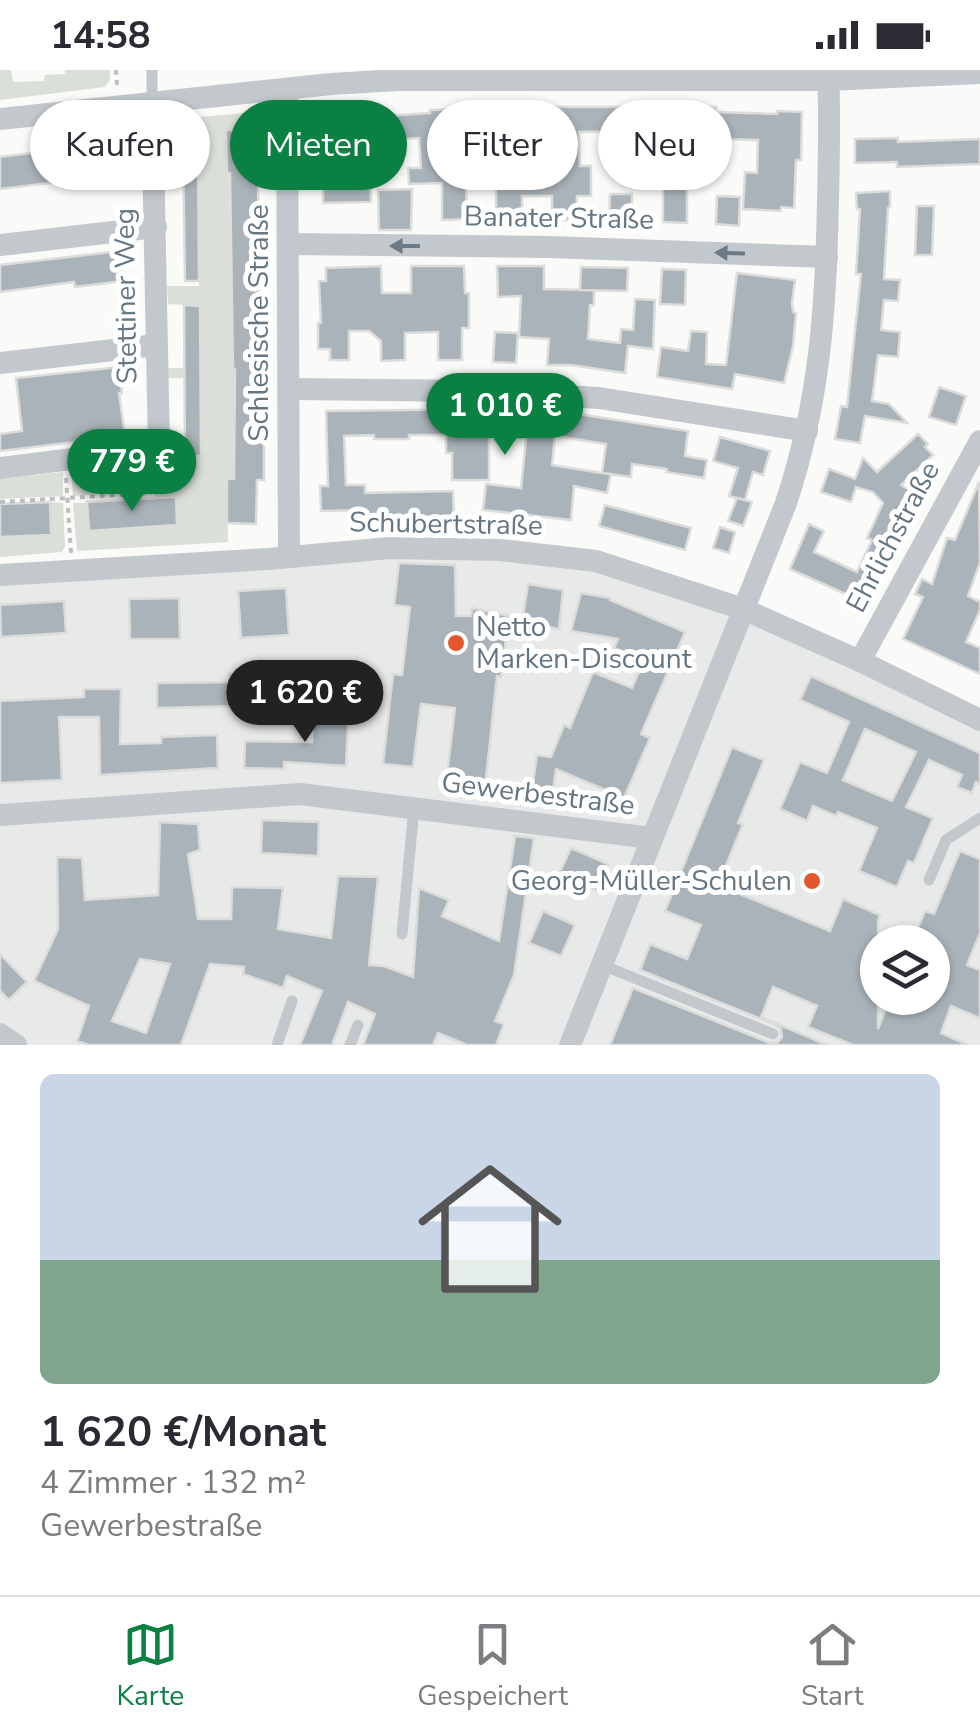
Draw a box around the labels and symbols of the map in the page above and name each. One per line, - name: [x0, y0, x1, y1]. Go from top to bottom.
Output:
- street label: Banater Straße: [464, 197, 654, 239]
- street label: Schlesische Straße: [240, 204, 278, 442]
- street label: Stettiner Weg: [105, 208, 147, 384]
- one-way arrow: [388, 238, 420, 254]
- one-way arrow: [713, 244, 745, 260]
- pin: 1 010 €: [413, 373, 597, 458]
- pin: 779 €: [62, 429, 202, 514]
- street label: Ehrlichstraße: [837, 455, 949, 619]
- street label: Schubertstraße: [349, 503, 543, 545]
- place label: Netto Marken-Discount: [476, 608, 692, 678]
- marker: Netto Marken-Discount: [445, 632, 467, 654]
- pin: 1 620 €: [213, 660, 397, 745]
- street label: Gewerbestraße: [439, 763, 637, 825]
- place label: Georg-Müller-Schulen: [511, 862, 792, 900]
- marker: Georg-Müller-Schulen: [801, 870, 823, 892]

